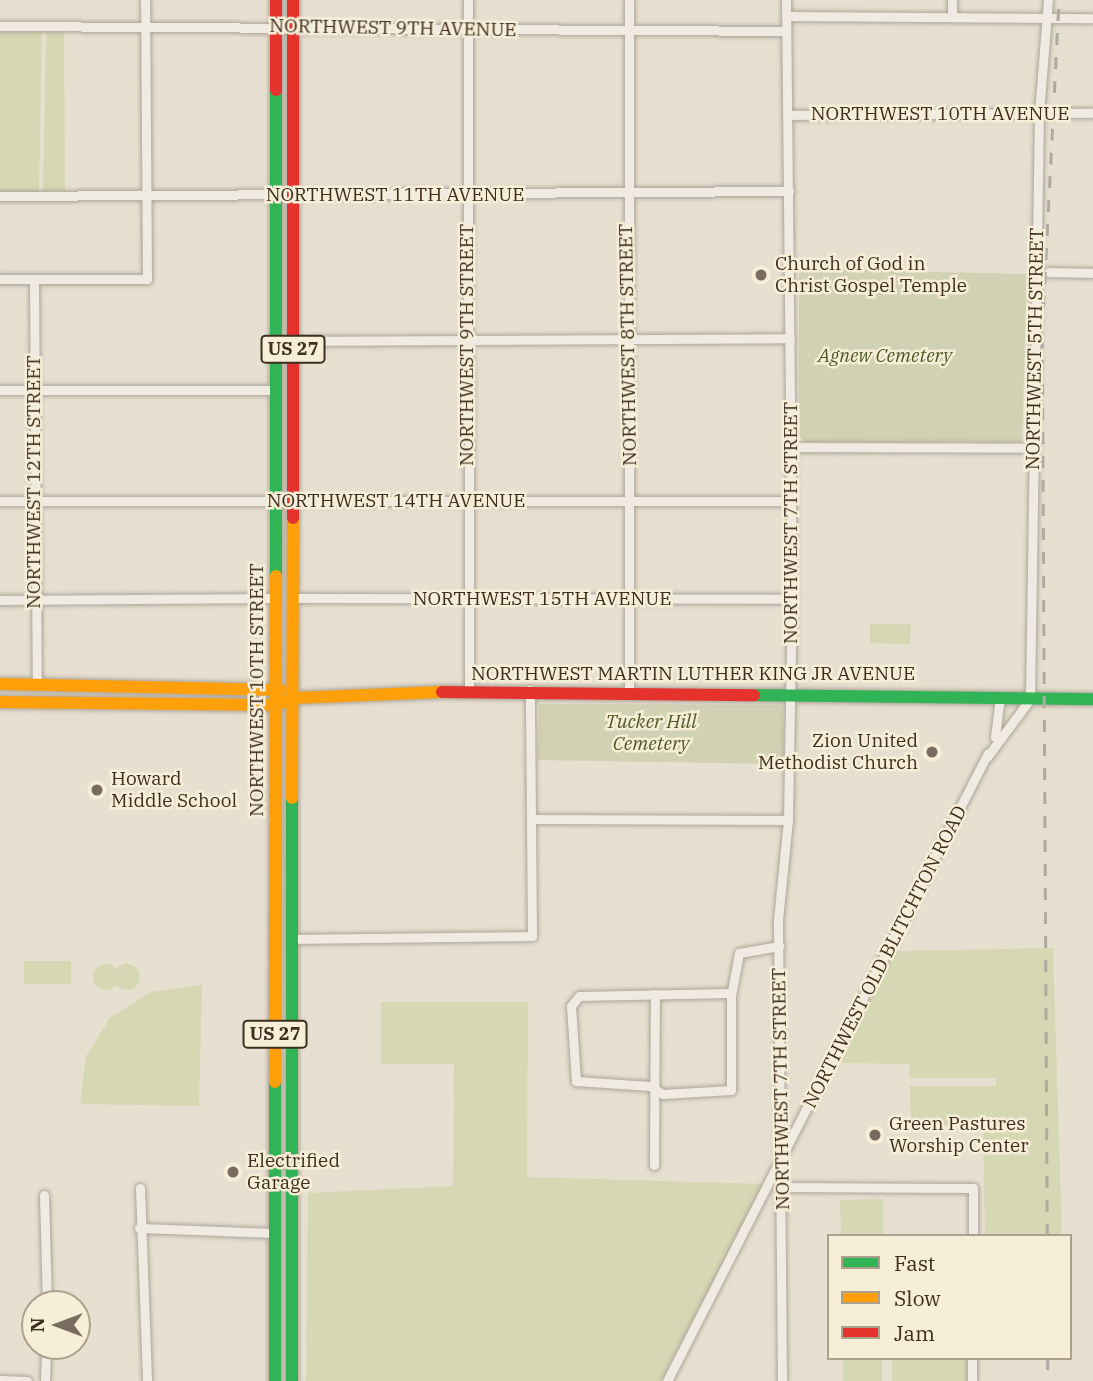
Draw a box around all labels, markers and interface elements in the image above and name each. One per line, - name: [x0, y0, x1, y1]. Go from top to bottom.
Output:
- street label: NORTHWEST 9TH AVENUE: [269, 14, 517, 42]
- street label: NORTHWEST 10TH AVENUE: [811, 103, 1069, 125]
- street label: NORTHWEST 11TH AVENUE: [266, 184, 524, 206]
- street label: NORTHWEST 9TH STREET: [456, 224, 478, 466]
- street label: NORTHWEST 8TH STREET: [614, 224, 642, 466]
- street label: NORTHWEST 5TH STREET: [1021, 228, 1049, 470]
- place label: Church of God in Christ Gospel Temple: [775, 253, 967, 297]
- marker: Church of God in Christ Gospel Temple: [753, 267, 769, 283]
- road number: US 27: [260, 334, 326, 363]
- park label: Agnew Cemetery: [818, 345, 952, 367]
- street label: NORTHWEST 12TH STREET: [23, 355, 45, 609]
- street label: NORTHWEST 7TH STREET: [780, 402, 802, 644]
- street label: NORTHWEST 14TH AVENUE: [267, 490, 525, 512]
- street label: NORTHWEST 10TH STREET: [246, 563, 268, 817]
- street label: NORTHWEST 15TH AVENUE: [413, 588, 671, 610]
- street label: NORTHWEST MARTIN LUTHER KING JR AVENUE: [471, 663, 915, 685]
- park label: Tucker Hill Cemetery: [605, 711, 697, 755]
- place label: Zion United Methodist Church: [758, 730, 918, 774]
- marker: Zion United Methodist Church: [924, 744, 940, 760]
- place label: Howard Middle School: [111, 768, 237, 812]
- marker: Howard Middle School: [89, 782, 105, 798]
- street label: NORTHWEST OLD BLITCHTON ROAD: [798, 802, 972, 1112]
- street label: NORTHWEST 7TH STREET: [767, 968, 795, 1210]
- road number: US 27: [242, 1020, 308, 1049]
- place label: Green Pastures Worship Center: [889, 1113, 1029, 1157]
- marker: Green Pastures Worship Center: [867, 1127, 883, 1143]
- place label: Electrified Garage: [247, 1150, 340, 1194]
- marker: Electrified Garage: [225, 1164, 241, 1180]
- legend: [827, 1234, 1072, 1360]
- text: Fast: [894, 1249, 935, 1277]
- text: Slow: [894, 1284, 941, 1312]
- north arrow: [21, 1290, 91, 1360]
- text: N: [25, 1317, 49, 1333]
- text: Jam: [894, 1319, 935, 1347]

